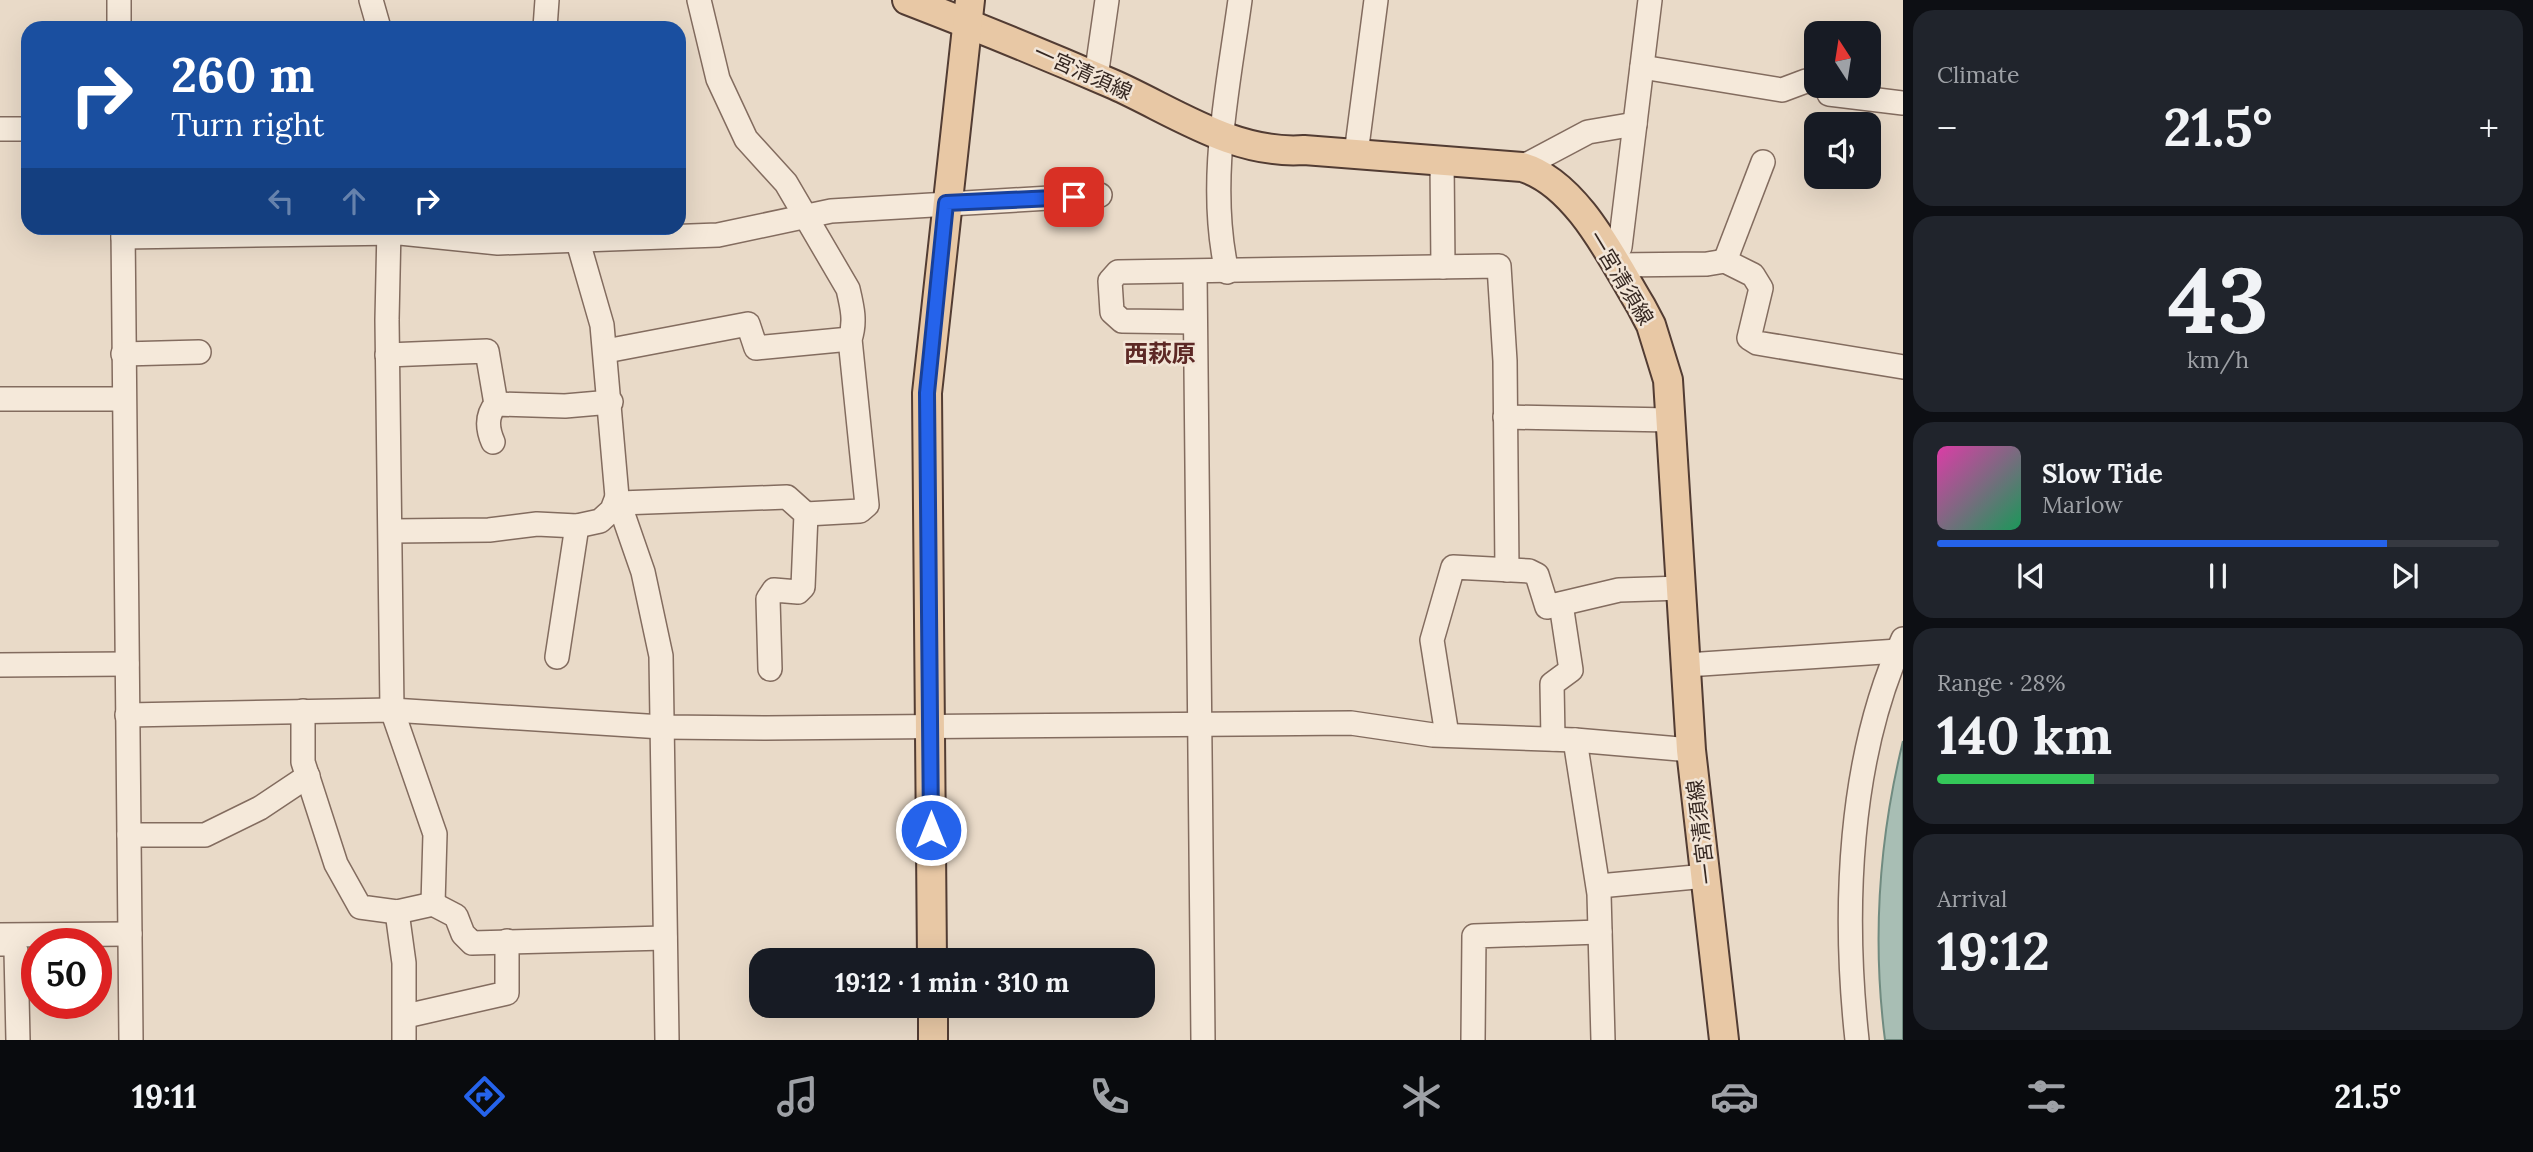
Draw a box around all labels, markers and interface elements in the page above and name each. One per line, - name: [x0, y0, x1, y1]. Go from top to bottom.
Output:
- north arrow: [1804, 21, 1881, 98]
- map controls: [1804, 21, 1881, 189]
- street label: 一宮清須線: [1030, 38, 1136, 106]
- text: 260 m: [171, 43, 314, 105]
- icon: right: [56, 49, 147, 140]
- text: Climate: [1937, 60, 2019, 89]
- text: 21.5°: [2164, 94, 2272, 160]
- text: Turn right: [171, 104, 324, 145]
- text: −: [1937, 104, 1957, 152]
- text: +: [2479, 104, 2499, 152]
- button: sound: [1804, 112, 1881, 189]
- pin: [1044, 167, 1104, 227]
- icon: arrive: [1055, 178, 1093, 216]
- icon: left: [262, 182, 300, 220]
- icon: ahead: [335, 182, 373, 220]
- icon: right: [408, 182, 446, 220]
- street label: 一宮清須線: [1582, 226, 1660, 330]
- text: 43: [2168, 241, 2268, 358]
- district label: 西萩原: [1124, 338, 1196, 369]
- text: km/h: [2187, 345, 2249, 374]
- text: Slow Tide: [2042, 457, 2163, 490]
- text: Marlow: [2042, 490, 2123, 519]
- icon: previous: [2012, 557, 2050, 595]
- icon: pause: [2199, 557, 2237, 595]
- icon: next: [2386, 557, 2424, 595]
- text: Range · 28%: [1937, 668, 2065, 697]
- text: 140 km: [1937, 702, 2112, 768]
- street label: 一宮清須線: [1681, 778, 1721, 886]
- position arrow: [894, 793, 968, 867]
- text: Arrival: [1937, 884, 2007, 913]
- text: 19:12: [1937, 918, 2050, 984]
- speed limit sign: 50: [21, 928, 112, 1019]
- text: 19:12 · 1 min · 310 m: [835, 966, 1069, 999]
- icon: directions: [460, 1072, 509, 1121]
- icon: music: [773, 1072, 822, 1121]
- icon: phone: [1085, 1072, 1134, 1121]
- icon: climate: [1397, 1072, 1446, 1121]
- icon: car: [1710, 1072, 1759, 1121]
- icon: filters: [2022, 1072, 2071, 1121]
- text: 19:11: [132, 1076, 197, 1117]
- text: 21.5°: [2334, 1076, 2401, 1117]

